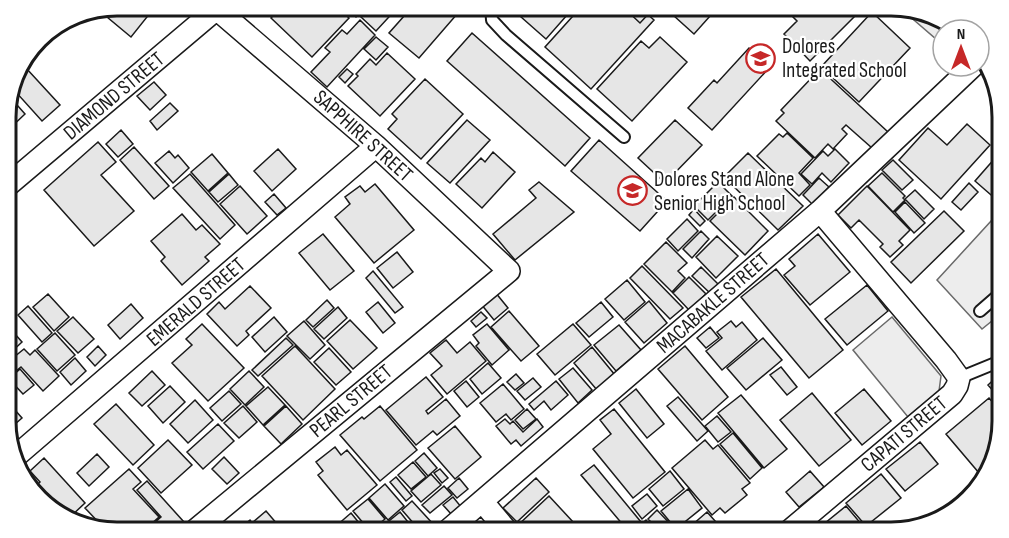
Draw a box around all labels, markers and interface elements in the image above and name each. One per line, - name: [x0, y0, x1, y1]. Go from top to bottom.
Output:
- north arrow: [931, 18, 991, 78]
- text: N: [957, 25, 965, 44]
- place label: Dolores Integrated School: [782, 34, 907, 83]
- school or university icon: Dolores Integrated School: [745, 42, 777, 74]
- street label: DIAMOND STREET: [59, 46, 170, 145]
- street label: SAPPHIRE STREET: [308, 85, 418, 187]
- place label: Dolores Stand Alone Senior High School: [654, 167, 794, 216]
- school or university icon: Dolores Stand Alone Senior High School: [617, 175, 649, 207]
- street label: MACABAKLE STREET: [652, 247, 775, 359]
- street label: EMERALD STREET: [142, 252, 251, 352]
- street label: PEARL STREET: [305, 359, 398, 443]
- street label: CAPATI STREET: [856, 390, 952, 477]

